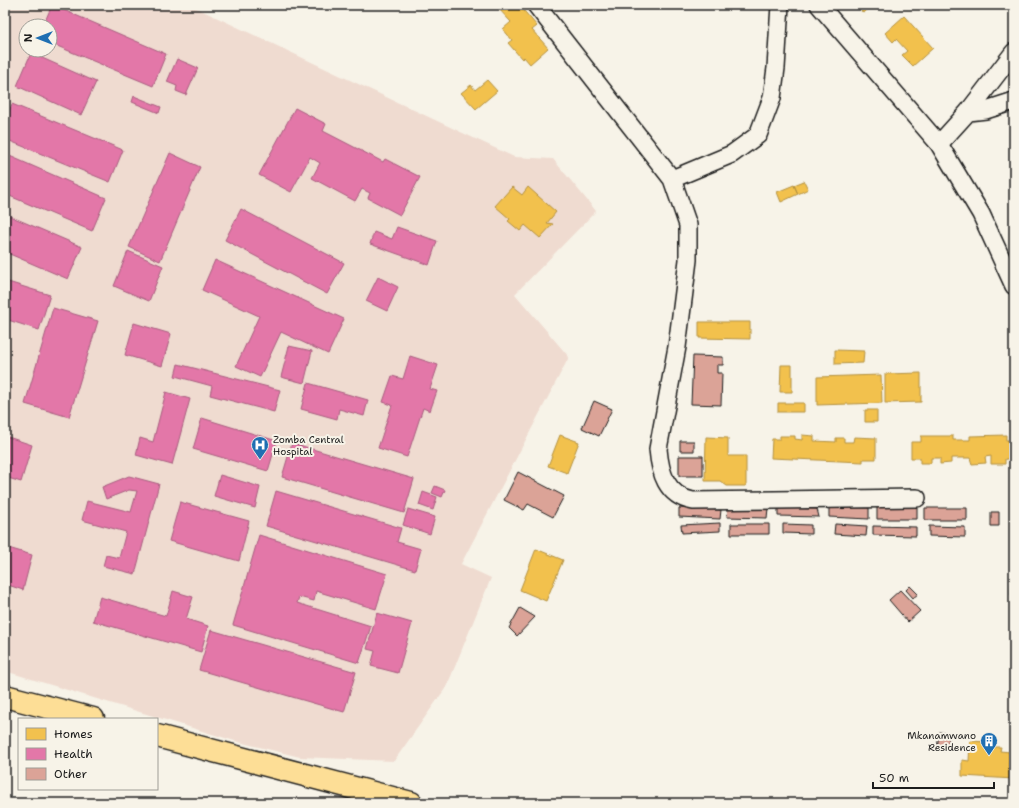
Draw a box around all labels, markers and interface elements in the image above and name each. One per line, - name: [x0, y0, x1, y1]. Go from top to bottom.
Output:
- north arrow: [18, 18, 58, 58]
- text: N: [21, 33, 36, 42]
- place label: Zomba Central Hospital: [273, 433, 344, 458]
- hospital icon: Zomba Central Hospital: [250, 435, 270, 460]
- legend: [18, 718, 158, 790]
- text: Homes: [54, 726, 93, 742]
- place label: Mkanamwano Residence: [907, 729, 976, 754]
- building icon: Mkanamwano Residence: [979, 731, 999, 756]
- text: Health: [54, 746, 93, 762]
- scale bar: [873, 764, 994, 790]
- text: Other: [54, 766, 88, 782]
- text: 50 m: [879, 770, 909, 786]

